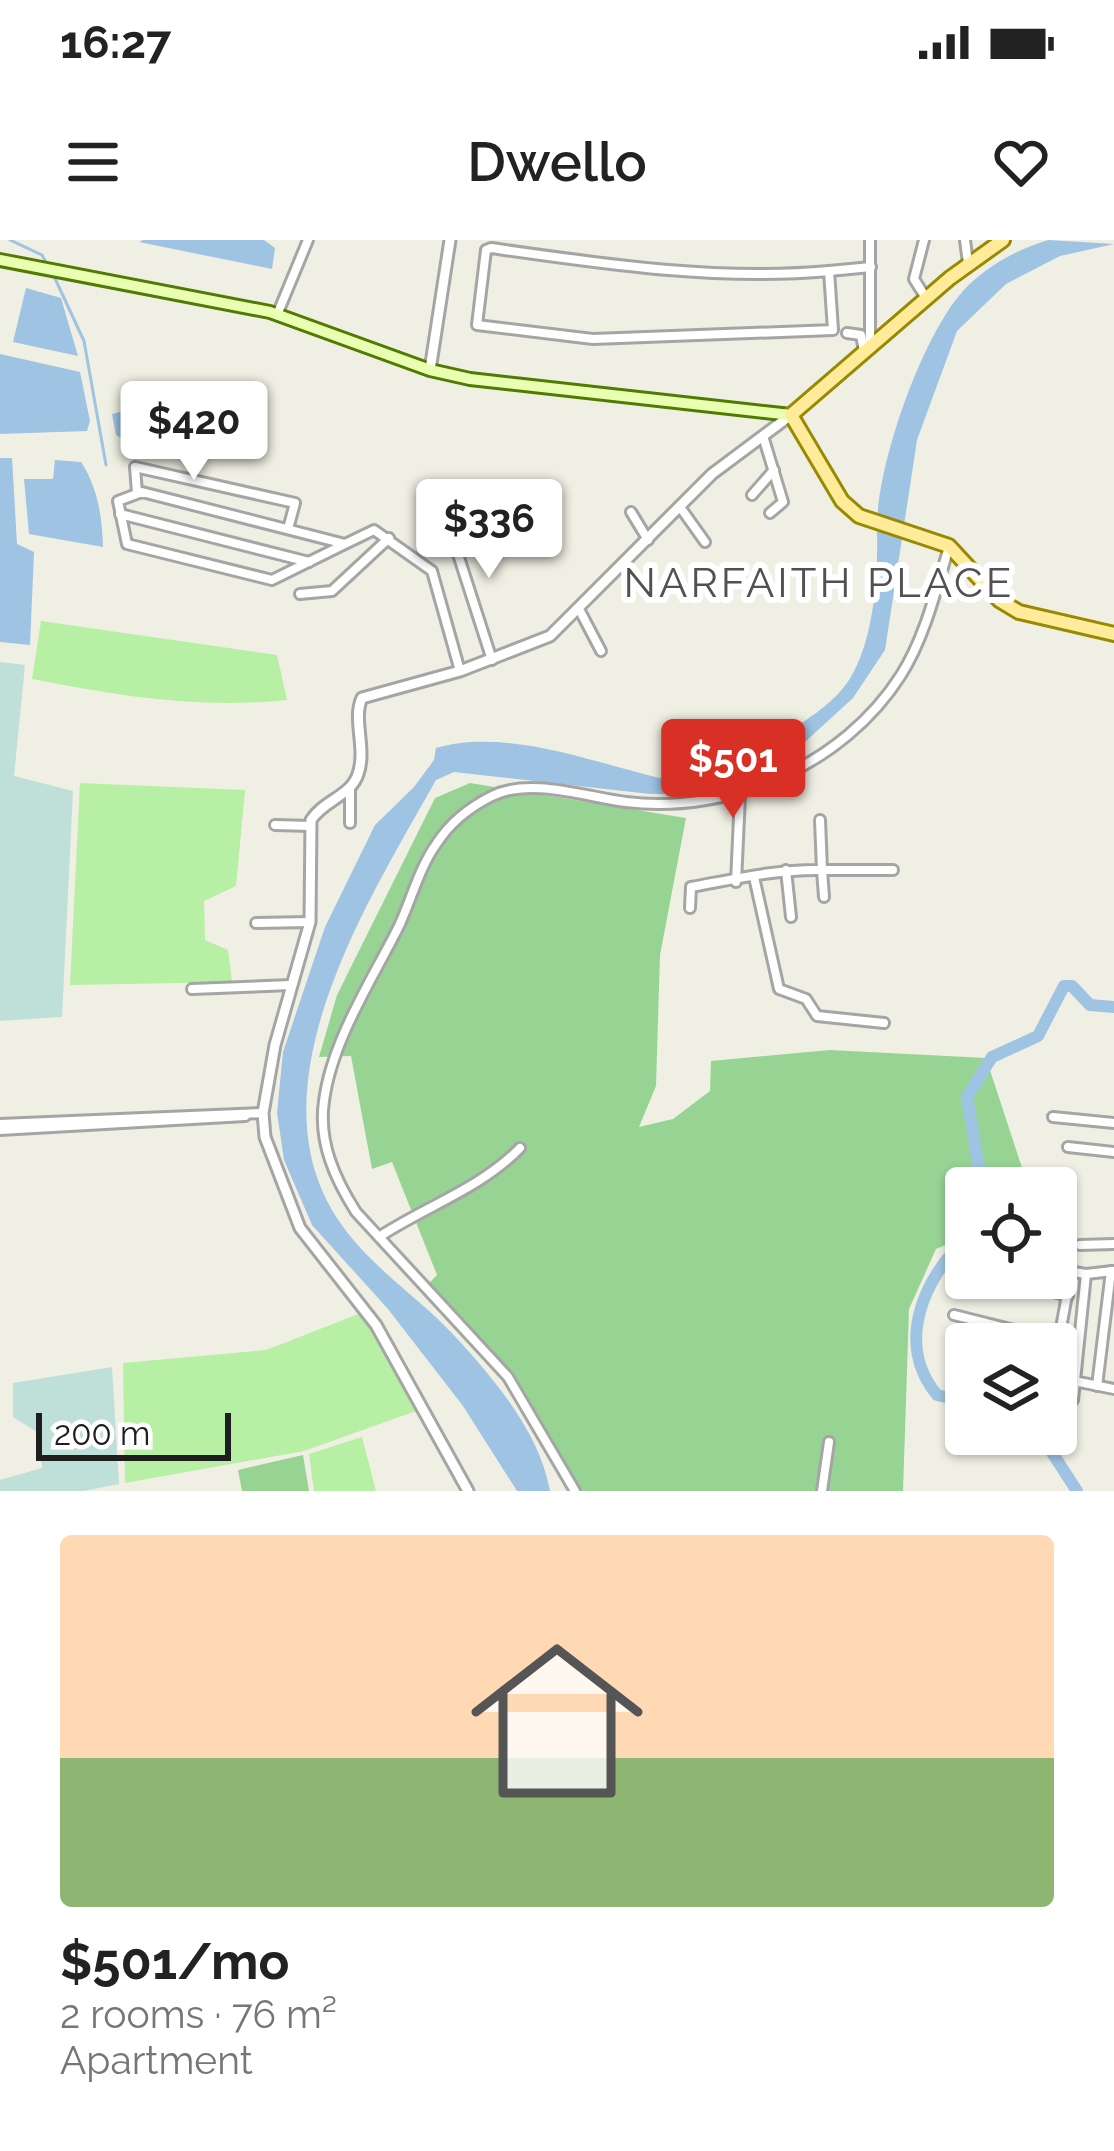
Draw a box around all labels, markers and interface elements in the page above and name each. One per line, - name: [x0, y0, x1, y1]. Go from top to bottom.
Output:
- text: 16:27: [60, 16, 171, 69]
- icon: menu: [60, 129, 126, 195]
- icon: heart: [988, 129, 1054, 195]
- text: Dwello: [467, 130, 647, 194]
- pin: $420: [123, 381, 265, 483]
- text: $420: [148, 397, 240, 443]
- pin: $336: [418, 479, 560, 581]
- text: $336: [443, 495, 535, 541]
- district label: NARFAITH PLACE: [624, 558, 1014, 607]
- pin: $501: [662, 719, 804, 821]
- text: $501: [688, 735, 778, 781]
- map controls: [945, 1167, 1077, 1455]
- button: locate: [945, 1167, 1077, 1299]
- button: layers: [945, 1323, 1077, 1455]
- scale bar: [36, 1407, 231, 1460]
- text: 200 m: [54, 1414, 150, 1453]
- icon: home: [449, 1613, 665, 1829]
- text: $501/mo: [60, 1931, 289, 1991]
- text: 2 rooms · 76 m²: [60, 1991, 337, 2037]
- text: Apartment: [60, 2037, 253, 2083]

